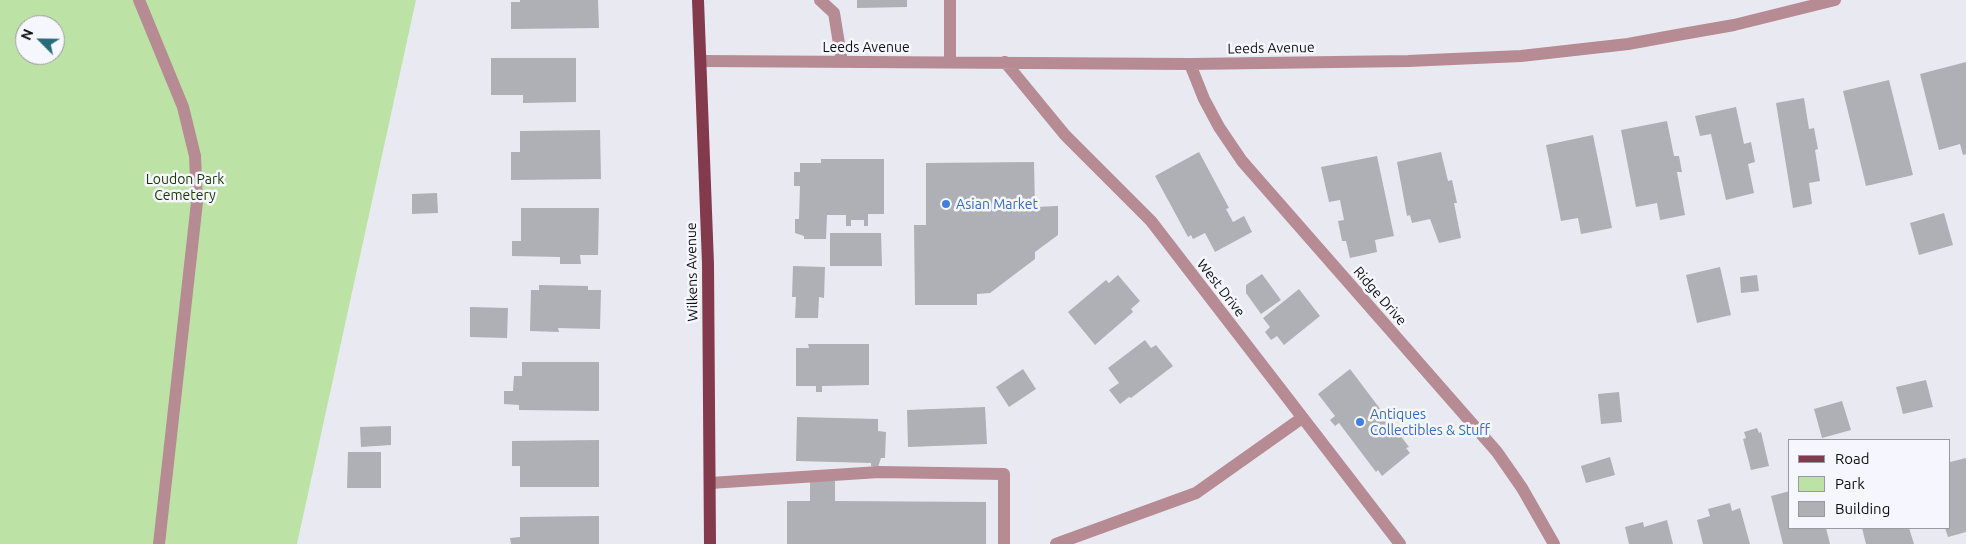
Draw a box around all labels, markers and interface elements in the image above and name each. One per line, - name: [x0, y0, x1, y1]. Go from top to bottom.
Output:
- north arrow: [15, 15, 65, 65]
- text: N: [18, 27, 37, 42]
- street label: Leeds Avenue: [822, 39, 910, 55]
- street label: Leeds Avenue: [1227, 39, 1315, 57]
- park label: Loudon Park Cemetery: [146, 171, 224, 203]
- place label: Asian Market: [956, 196, 1038, 212]
- marker: Asian Market: [940, 198, 952, 210]
- street label: Wilkens Avenue: [683, 222, 701, 322]
- street label: West Drive: [1193, 256, 1249, 320]
- street label: Ridge Drive: [1350, 263, 1410, 329]
- place label: Antiques Collectibles & Stuff: [1370, 406, 1490, 438]
- marker: Antiques Collectibles & Stuff: [1354, 416, 1366, 428]
- legend: [1788, 439, 1951, 529]
- text: Road: [1835, 450, 1870, 467]
- text: Park: [1835, 475, 1865, 492]
- text: Building: [1835, 500, 1890, 517]

